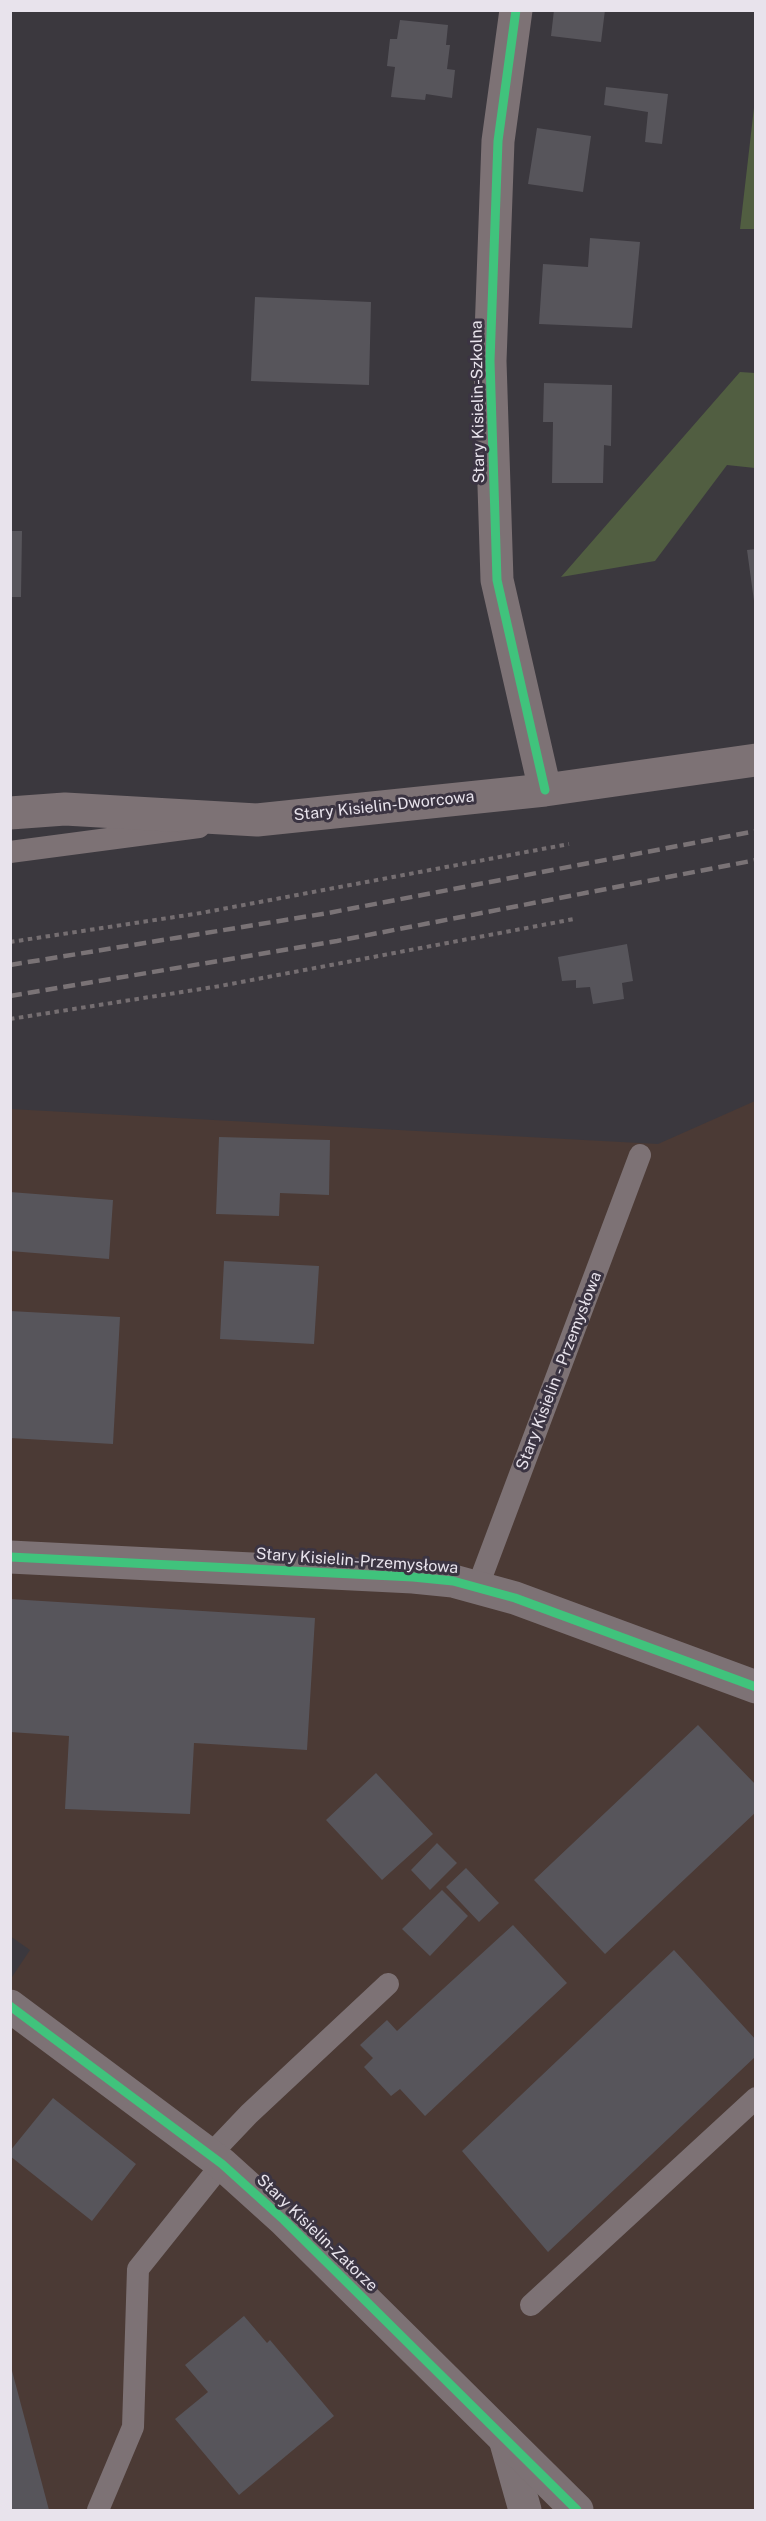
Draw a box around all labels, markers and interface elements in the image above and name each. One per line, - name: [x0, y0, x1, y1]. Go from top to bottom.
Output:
- street label: Stary Kisielin-Szkolna: [467, 320, 489, 484]
- street label: Stary Kisielin-Dworcowa: [293, 787, 475, 825]
- street label: Stary Kisielin - Przemysłowa: [512, 1269, 606, 1473]
- street label: Stary Kisielin-Przemysłowa: [255, 1544, 459, 1578]
- street label: Stary Kisielin-Zatorze: [252, 2170, 382, 2296]

